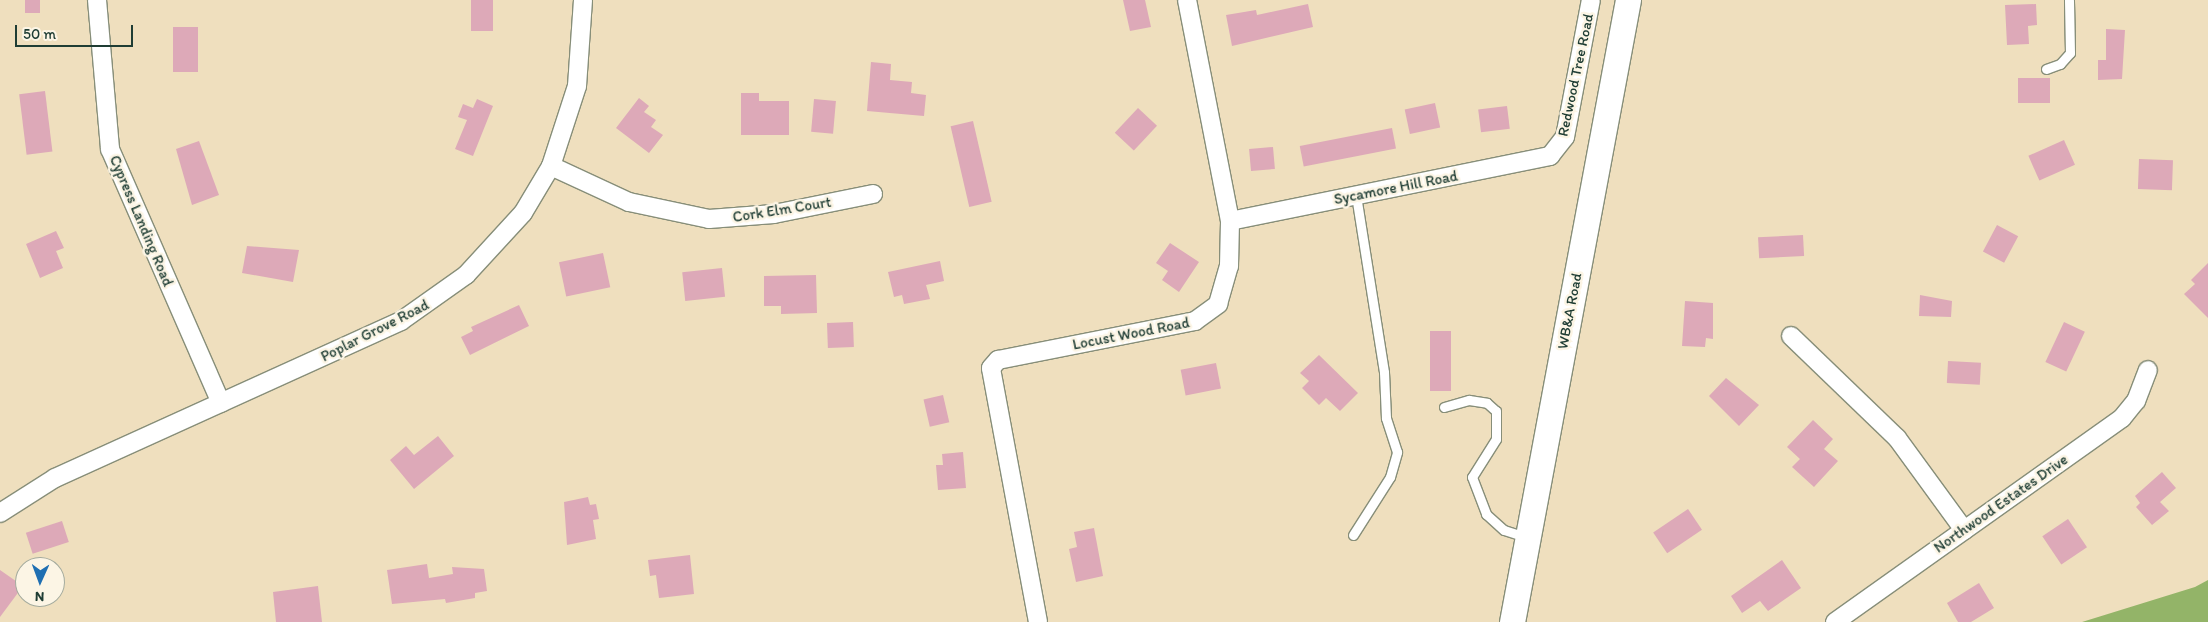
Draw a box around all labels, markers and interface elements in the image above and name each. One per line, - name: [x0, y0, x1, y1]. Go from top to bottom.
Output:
- street label: Redwood Tree Road: [1554, 12, 1598, 138]
- scale bar: [18, 15, 135, 47]
- text: 50 m: [23, 25, 56, 43]
- street label: Cypress Landing Road: [105, 152, 177, 290]
- street label: Sycamore Hill Road: [1333, 167, 1459, 209]
- street label: Cork Elm Court: [732, 193, 832, 227]
- street label: WB&A Road: [1554, 271, 1586, 351]
- street label: Poplar Grove Road: [318, 296, 432, 366]
- street label: Locust Wood Road: [1071, 314, 1191, 354]
- street label: Northwood Estates Drive: [1931, 451, 2071, 557]
- north arrow: [15, 557, 65, 607]
- text: N: [34, 588, 45, 605]

